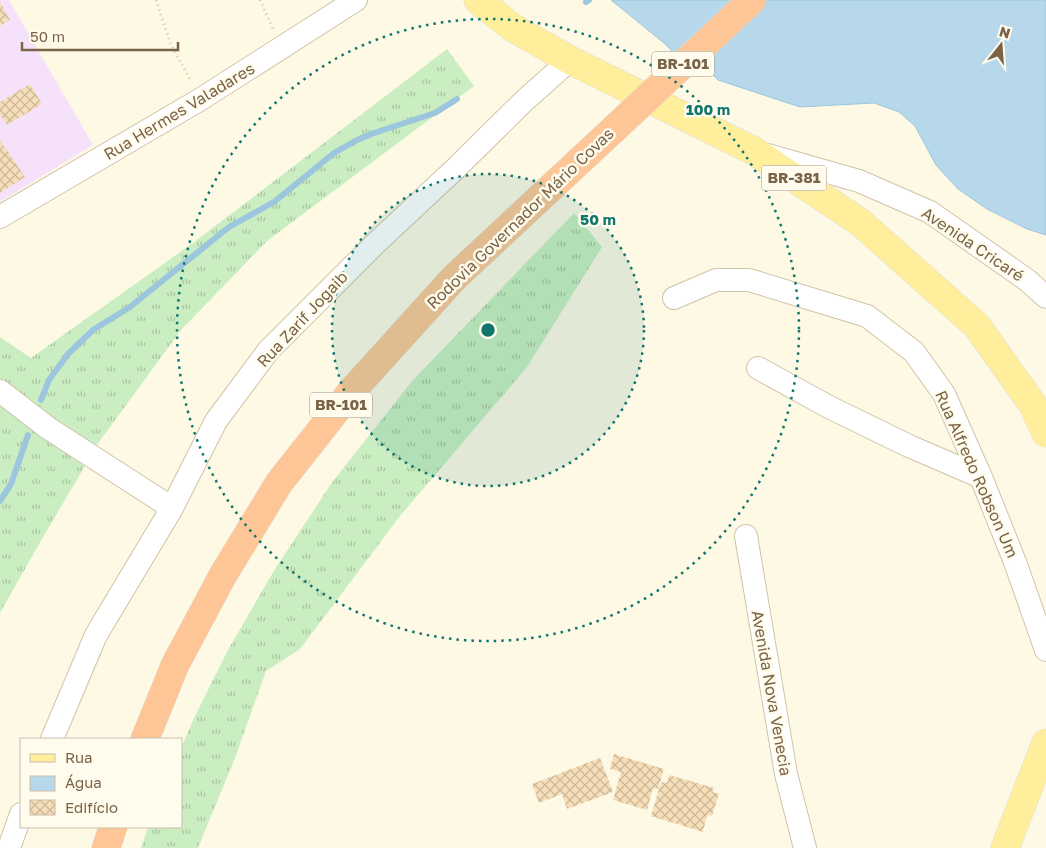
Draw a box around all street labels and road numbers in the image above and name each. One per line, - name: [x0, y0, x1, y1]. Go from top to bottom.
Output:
- road number: BR-101: [652, 52, 714, 76]
- street label: Rua Hermes Valadares: [100, 58, 258, 164]
- street label: Rodovia Governador Mário Covas: [422, 123, 618, 313]
- road number: BR-381: [762, 166, 826, 190]
- street label: Avenida Cricaré: [918, 202, 1028, 286]
- street label: Rua Zarif Jogaib: [252, 267, 352, 371]
- street label: Rua Alfredo Robson Um: [931, 387, 1023, 561]
- road number: BR-101: [310, 392, 372, 418]
- street label: Avenida Nova Venecia: [748, 609, 796, 777]

